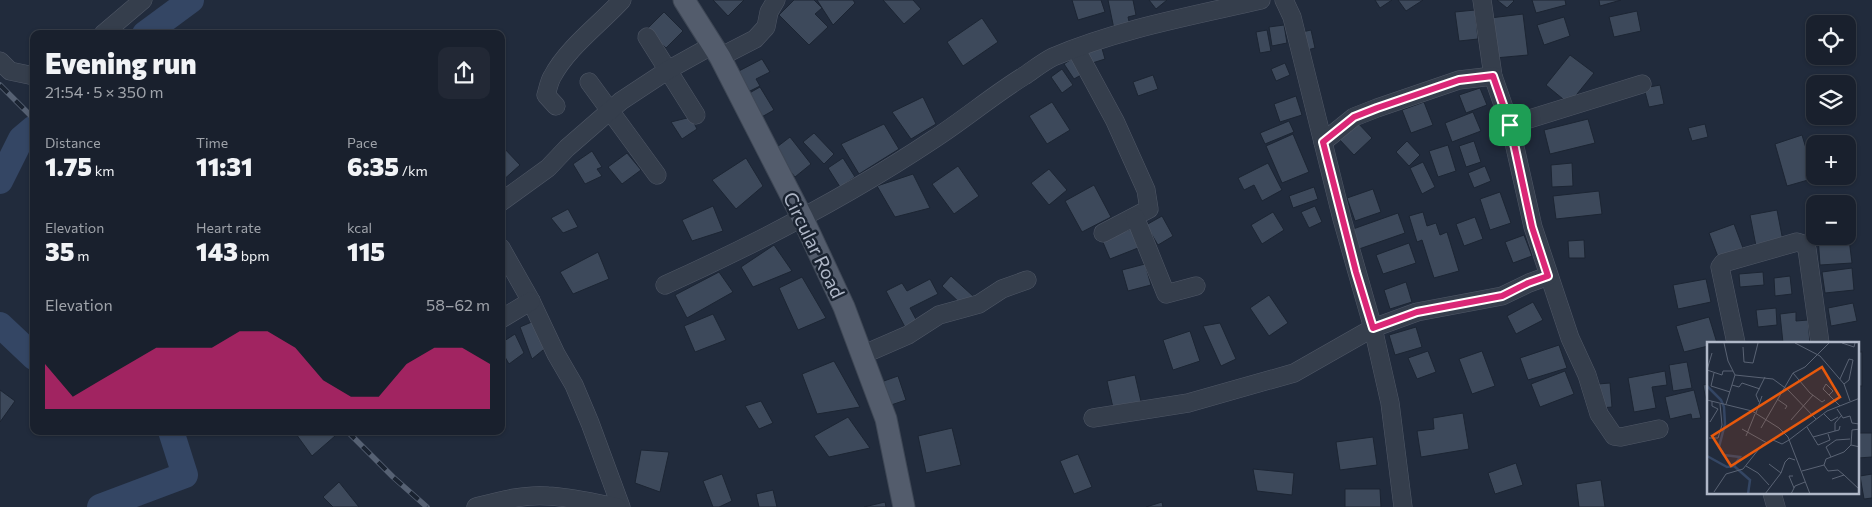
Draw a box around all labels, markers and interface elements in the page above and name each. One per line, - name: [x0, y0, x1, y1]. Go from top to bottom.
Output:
- map controls: [1806, 15, 1856, 245]
- button: locate: [1806, 15, 1856, 65]
- text: Evening run: [45, 46, 197, 80]
- button: share: [438, 47, 490, 99]
- button: layers: [1806, 75, 1856, 125]
- text: 21:54 · 5 × 350 m: [45, 82, 163, 101]
- pin: [1489, 104, 1531, 146]
- icon: arrive: [1496, 111, 1524, 139]
- text: Distance: [45, 134, 101, 151]
- text: Time: [196, 134, 228, 151]
- text: Pace: [347, 134, 377, 151]
- button: +: [1806, 135, 1856, 185]
- text: 1.75: [45, 151, 92, 181]
- text: 11:31: [196, 151, 253, 181]
- text: 6:35: [347, 151, 399, 181]
- text: km: [92, 162, 114, 179]
- text: /km: [399, 162, 428, 179]
- street label: Circular Road: [779, 188, 850, 302]
- button: −: [1806, 195, 1856, 245]
- text: Elevation: [45, 219, 104, 236]
- text: Heart rate: [196, 219, 261, 236]
- text: kcal: [347, 219, 372, 236]
- text: 35: [45, 236, 74, 266]
- text: 143: [196, 236, 238, 266]
- text: 115: [347, 236, 385, 266]
- text: m: [74, 247, 89, 264]
- text: bpm: [238, 247, 269, 264]
- text: Elevation: [45, 295, 113, 314]
- text: 58–62 m: [426, 295, 490, 314]
- inset map: [1707, 342, 1860, 494]

